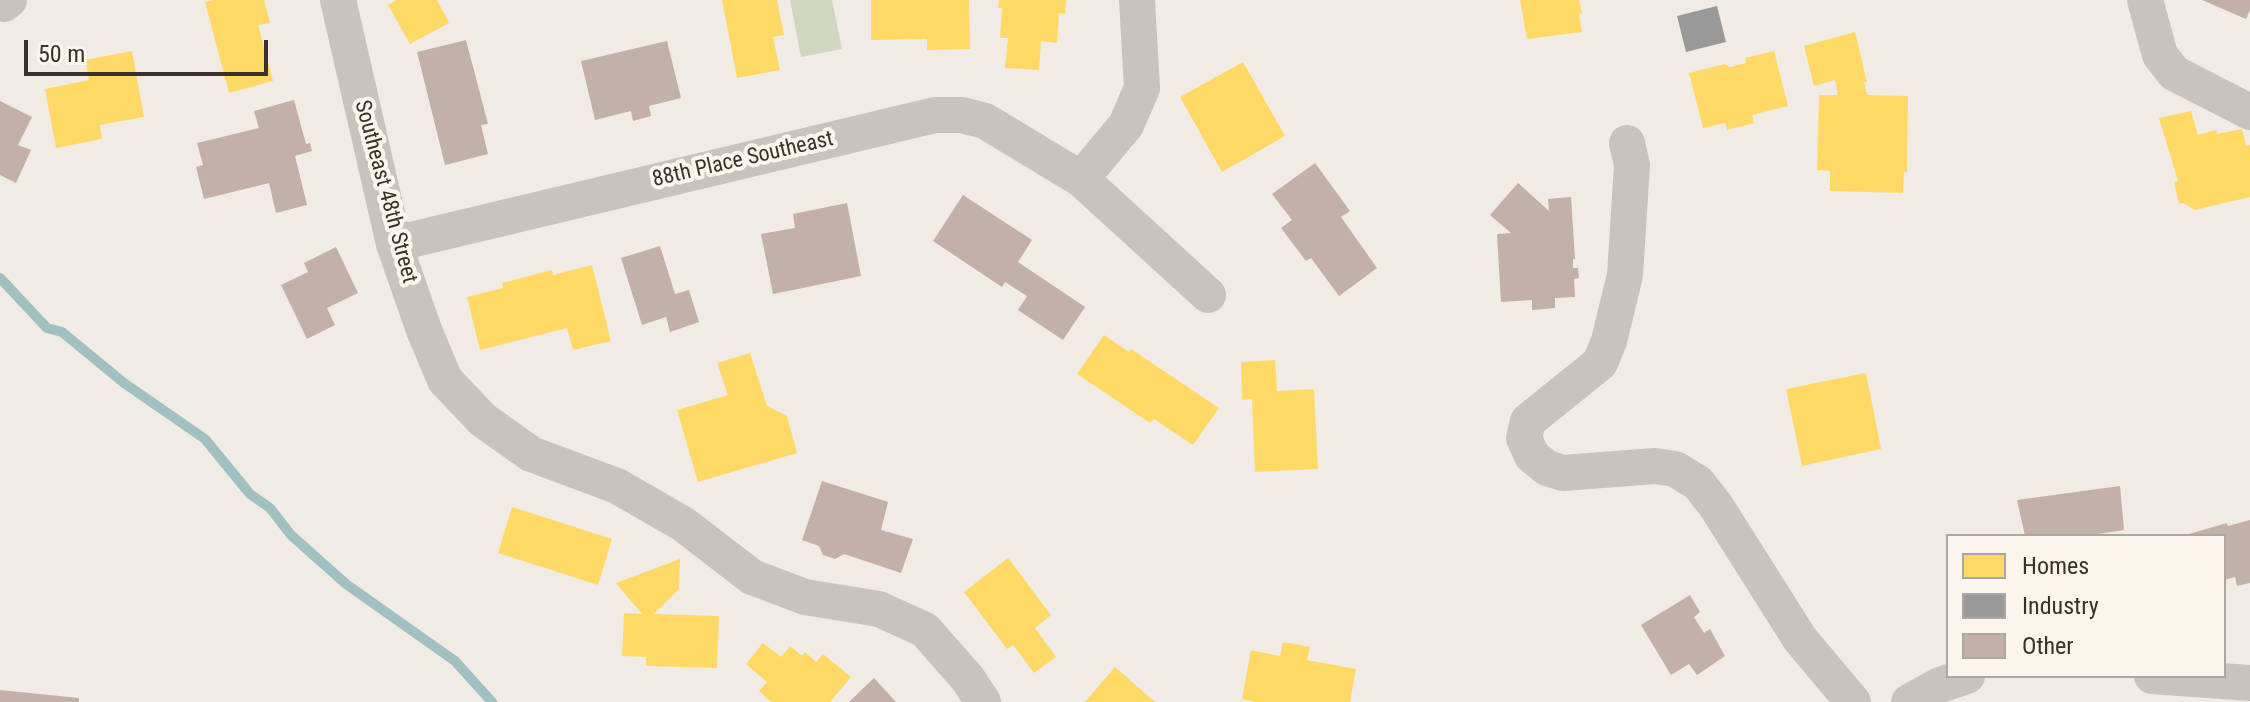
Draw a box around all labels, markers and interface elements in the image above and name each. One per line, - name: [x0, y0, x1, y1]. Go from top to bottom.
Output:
- scale bar: [28, 24, 272, 74]
- text: 50 m: [38, 40, 85, 68]
- street label: Southeast 48th Street: [348, 98, 422, 286]
- street label: 88th Place Southeast: [650, 126, 836, 194]
- legend: [1946, 534, 2226, 678]
- text: Homes: [2022, 552, 2089, 580]
- text: Industry: [2022, 592, 2099, 620]
- text: Other: [2022, 632, 2074, 660]

